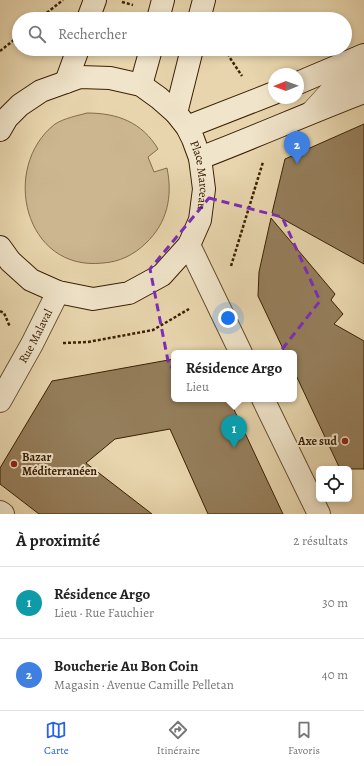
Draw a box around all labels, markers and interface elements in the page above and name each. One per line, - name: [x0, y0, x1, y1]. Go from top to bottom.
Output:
- search box: [12, 12, 352, 56]
- icon: search: [26, 23, 48, 45]
- text: Rechercher: [58, 24, 127, 44]
- north arrow: [268, 68, 304, 104]
- pin: 2: [284, 131, 310, 164]
- street label: Place Marceau: [186, 138, 212, 211]
- street label: Rue Malaval: [15, 306, 56, 366]
- your location: [218, 308, 238, 328]
- popup: [171, 350, 297, 402]
- text: Résidence Argo: [186, 358, 282, 378]
- text: Lieu: [186, 378, 209, 395]
- pin: 1: [221, 415, 247, 448]
- place label: Axe sud: [297, 433, 338, 449]
- marker: Axe sud: [340, 436, 350, 446]
- place label: Bazar Méditerranéen: [22, 449, 97, 479]
- marker: Bazar Méditerranéen: [9, 459, 19, 469]
- map controls: [316, 466, 352, 502]
- button: locate: [316, 466, 352, 502]
- text: À proximité: [16, 529, 100, 552]
- text: 2 résultats: [293, 532, 348, 549]
- text: Résidence Argo: [54, 584, 150, 604]
- text: 1: [27, 594, 31, 611]
- text: 30 m: [322, 594, 348, 611]
- text: Lieu · Rue Fauchier: [54, 604, 154, 621]
- text: Boucherie Au Bon Coin: [54, 656, 198, 676]
- text: 2: [26, 666, 32, 683]
- text: 40 m: [322, 666, 348, 683]
- text: Magasin · Avenue Camille Pelletan: [54, 676, 234, 693]
- tab: Carte: [44, 719, 69, 758]
- tab: Itinéraire: [157, 719, 200, 758]
- tab: Favoris: [288, 719, 320, 758]

